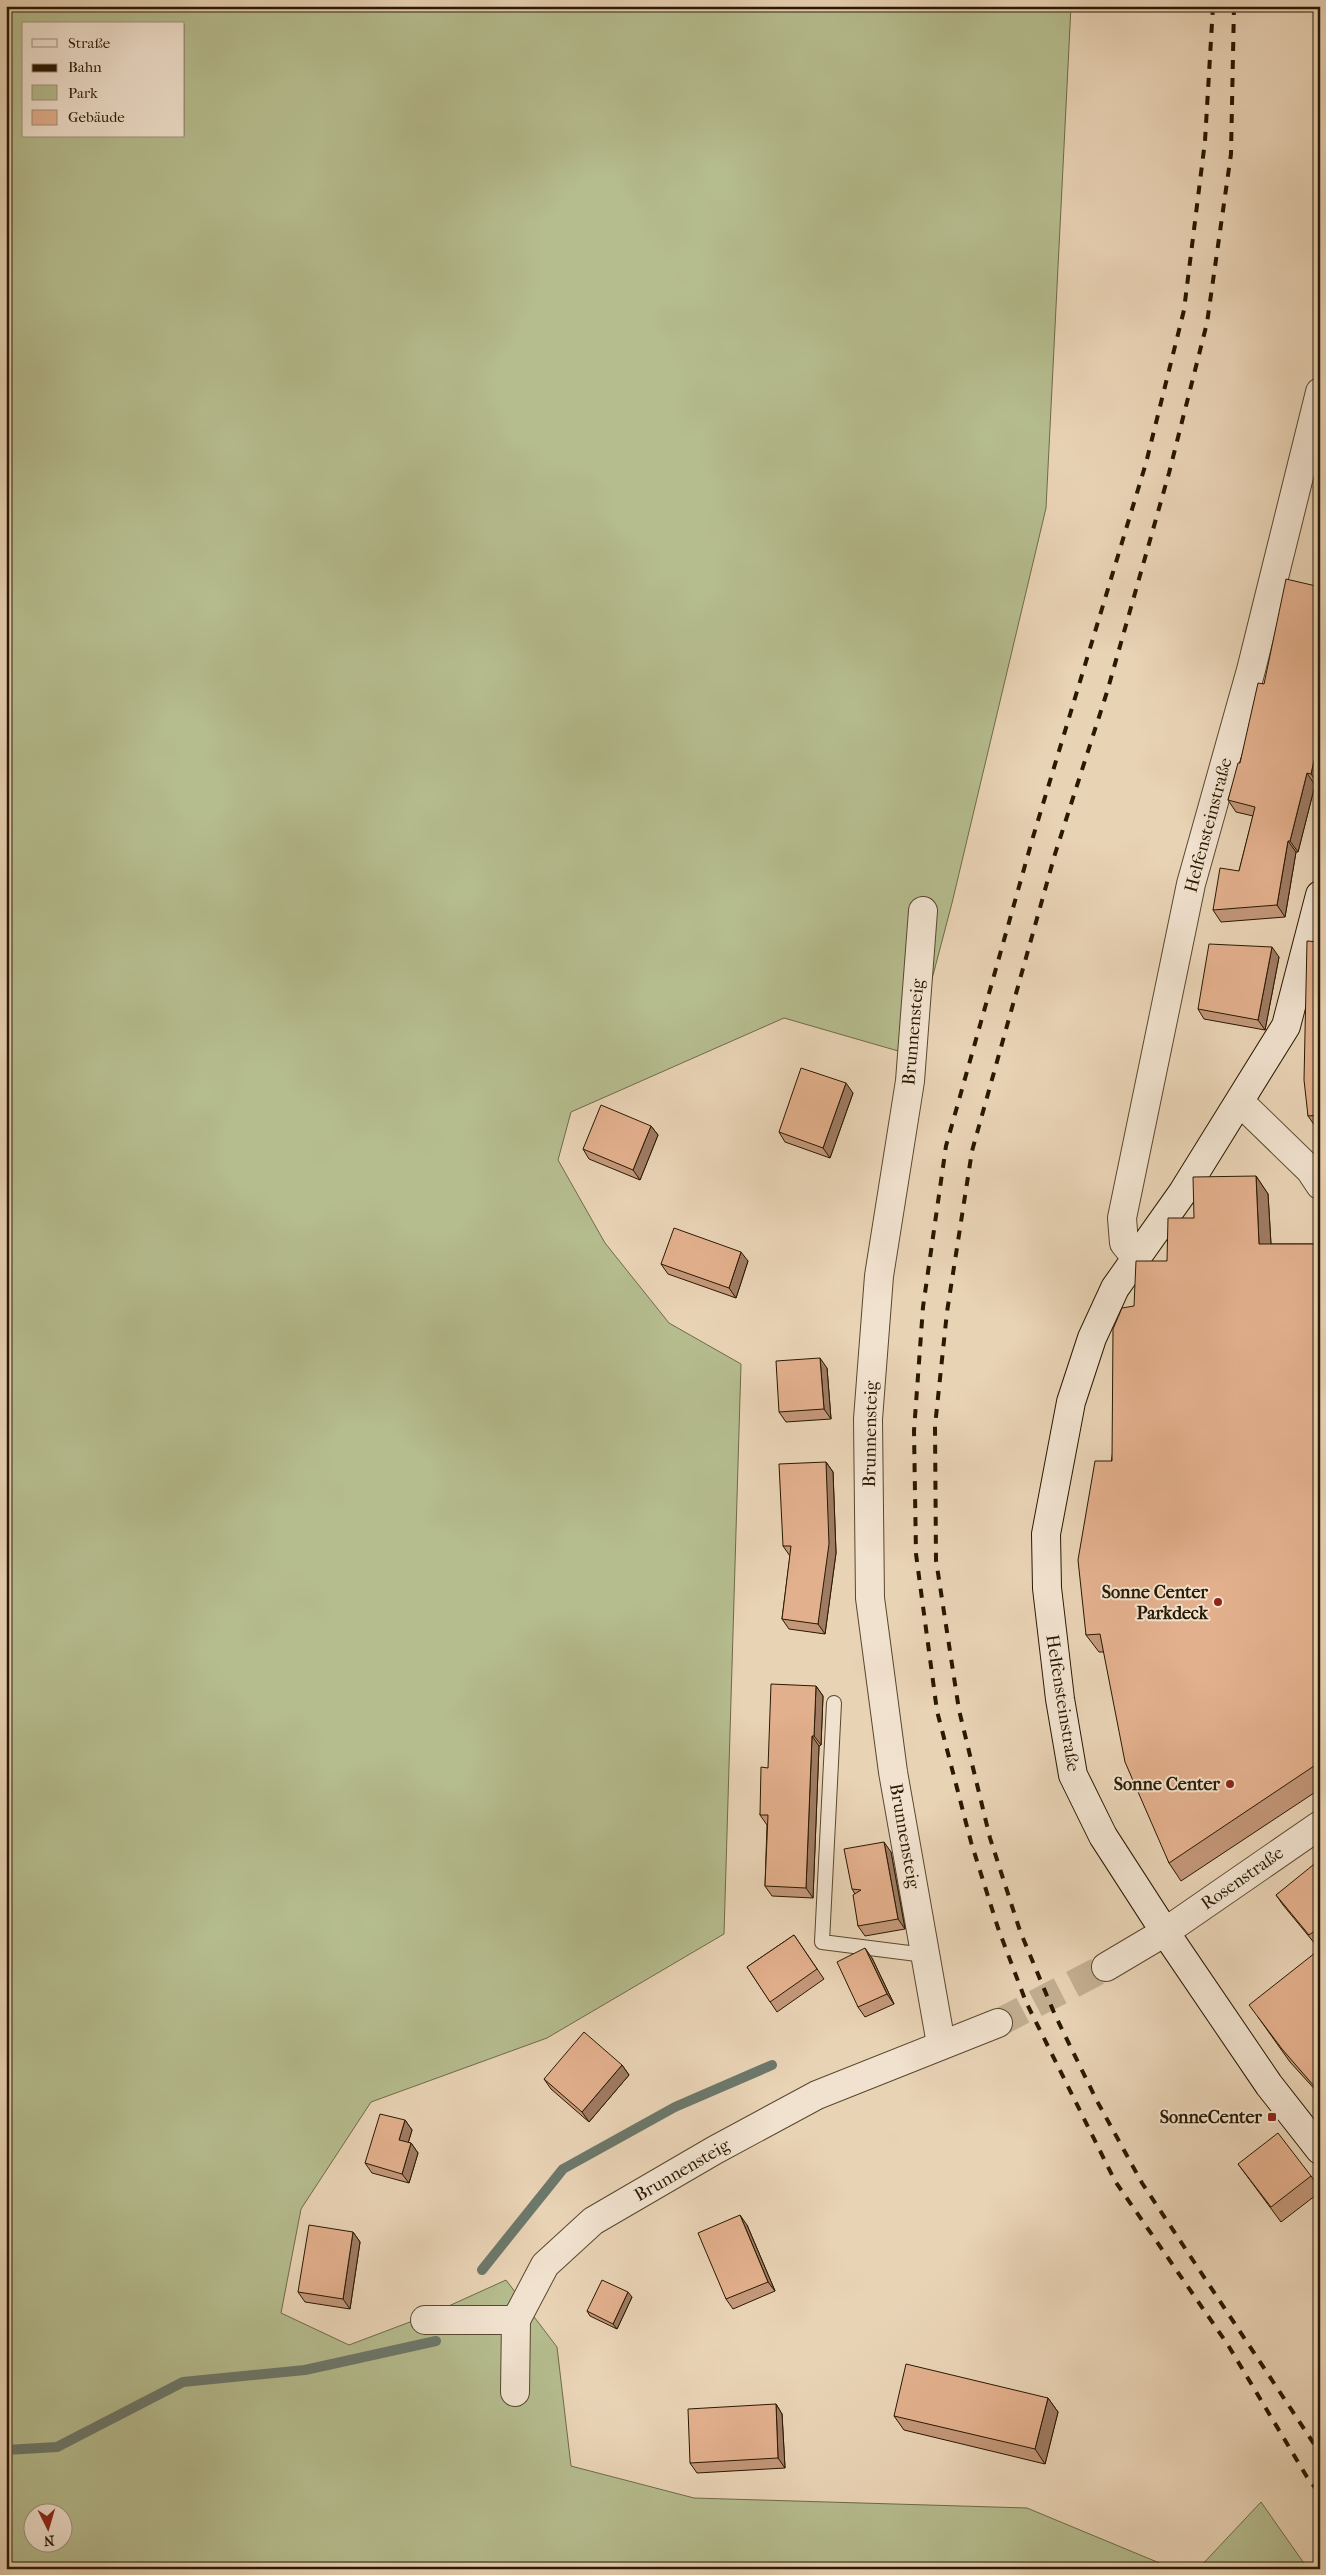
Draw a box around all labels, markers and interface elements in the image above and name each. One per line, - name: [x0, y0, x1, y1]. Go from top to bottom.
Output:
- legend: [22, 22, 185, 138]
- text: Straße: [68, 34, 111, 52]
- text: Bahn: [68, 58, 102, 76]
- text: Park: [68, 84, 98, 102]
- text: Gebäude: [68, 108, 125, 126]
- street label: Helfensteinstraße: [1180, 755, 1237, 895]
- street label: Brunnensteig: [898, 978, 929, 1086]
- street label: Brunnensteig: [859, 1380, 882, 1487]
- place label: Sonne Center Parkdeck: [1102, 1582, 1209, 1624]
- marker: Sonne Center Parkdeck: [1212, 1596, 1224, 1608]
- street label: Helfensteinstraße: [1041, 1633, 1084, 1773]
- place label: Sonne Center: [1114, 1774, 1220, 1795]
- marker: Sonne Center: [1224, 1778, 1236, 1790]
- street label: Brunnensteig: [885, 1782, 924, 1891]
- street label: Rosenstraße: [1197, 1842, 1288, 1914]
- place label: SonneCenter: [1160, 2107, 1262, 2128]
- marker: SonneCenter: [1266, 2111, 1278, 2123]
- street label: Brunnensteig: [631, 2134, 734, 2206]
- north arrow: [22, 2502, 72, 2552]
- text: N: [43, 2532, 55, 2549]

